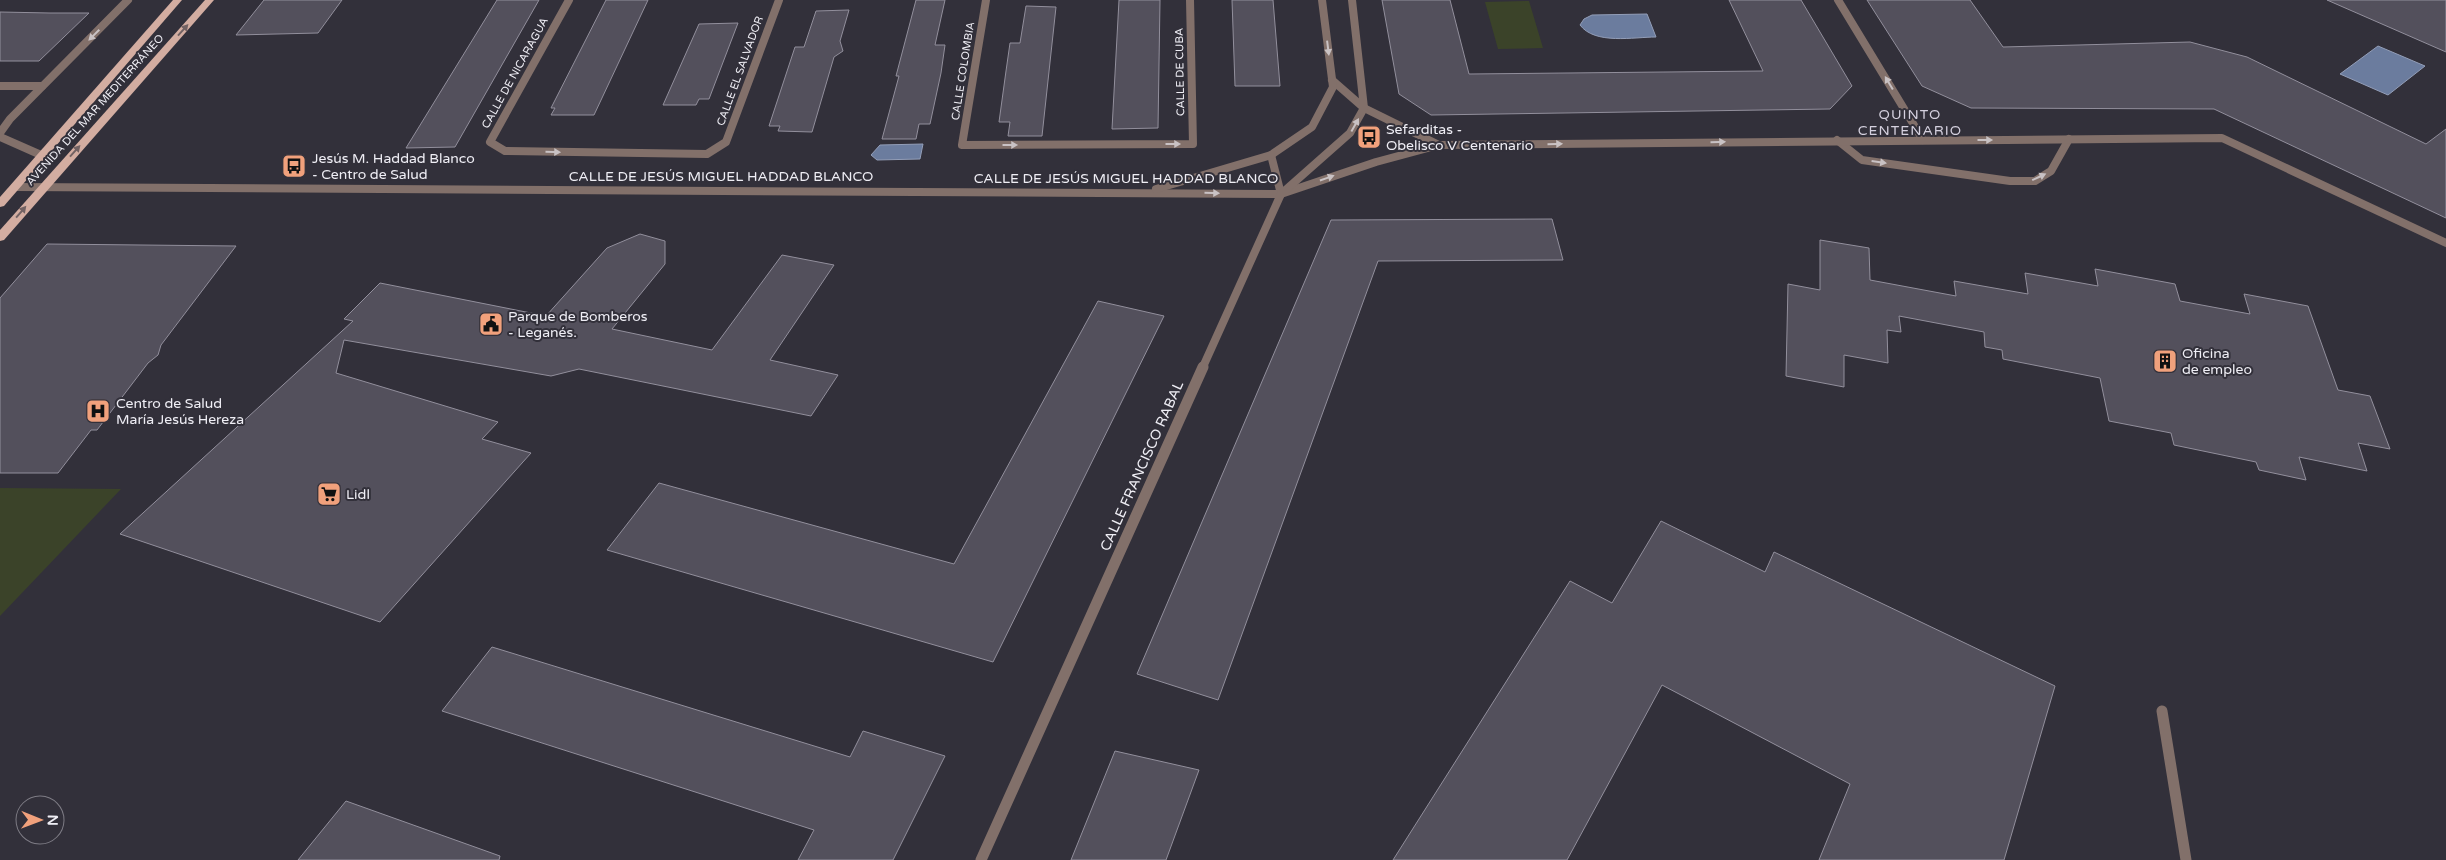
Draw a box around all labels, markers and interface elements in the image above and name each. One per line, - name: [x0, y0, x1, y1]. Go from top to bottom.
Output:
- street label: CALLE EL SALVADOR: [714, 14, 766, 128]
- street label: CALLE DE NICARAGUA: [479, 15, 551, 131]
- street label: CALLE COLOMBIA: [949, 21, 977, 121]
- one-way arrow: [178, 23, 189, 36]
- one-way arrow: [88, 28, 100, 40]
- street label: CALLE DE CUBA: [1173, 28, 1187, 116]
- street label: AVENIDA DEL MAR MEDITERRÁNEO: [23, 31, 166, 188]
- one-way arrow: [1324, 41, 1332, 57]
- one-way arrow: [1884, 77, 1893, 90]
- district label: QUINTO CENTENARIO: [1858, 106, 1962, 139]
- one-way arrow: [1350, 118, 1359, 132]
- place label: Sefarditas - Obelisco V Centenario: [1386, 121, 1533, 154]
- bus stop icon: Sefarditas - Obelisco V Centenario: [1356, 124, 1382, 150]
- one-way arrow: [1977, 136, 1993, 144]
- one-way arrow: [1710, 138, 1726, 146]
- one-way arrow: [1165, 140, 1181, 148]
- one-way arrow: [1547, 140, 1563, 148]
- one-way arrow: [1003, 141, 1019, 149]
- one-way arrow: [69, 145, 80, 157]
- one-way arrow: [546, 148, 562, 156]
- place label: Jesús M. Haddad Blanco - Centro de Salud: [312, 150, 475, 183]
- bus stop icon: Jesús M. Haddad Blanco - Centro de Salud: [281, 153, 307, 179]
- one-way arrow: [1871, 159, 1887, 167]
- street label: CALLE DE JESÚS MIGUEL HADDAD BLANCO: [569, 168, 873, 185]
- street label: CALLE DE JESÚS MIGUEL HADDAD BLANCO: [974, 170, 1278, 187]
- one-way arrow: [2032, 173, 2046, 181]
- one-way arrow: [1320, 174, 1335, 181]
- one-way arrow: [1204, 189, 1220, 197]
- one-way arrow: [16, 206, 27, 219]
- place label: Parque de Bomberos - Leganés.: [508, 308, 648, 341]
- public building icon: Parque de Bomberos - Leganés.: [478, 311, 504, 337]
- place label: Oficina de empleo: [2182, 345, 2252, 378]
- building icon: Oficina de empleo: [2152, 348, 2178, 374]
- street label: CALLE FRANCISCO RABAL: [1097, 378, 1187, 554]
- place label: Centro de Salud María Jesús Hereza: [116, 395, 244, 428]
- hospital icon: Centro de Salud María Jesús Hereza: [85, 398, 111, 424]
- supermarket icon: Lidl: [316, 481, 342, 507]
- place label: Lidl: [346, 486, 370, 503]
- north arrow: [15, 795, 65, 845]
- text: N: [44, 814, 61, 826]

